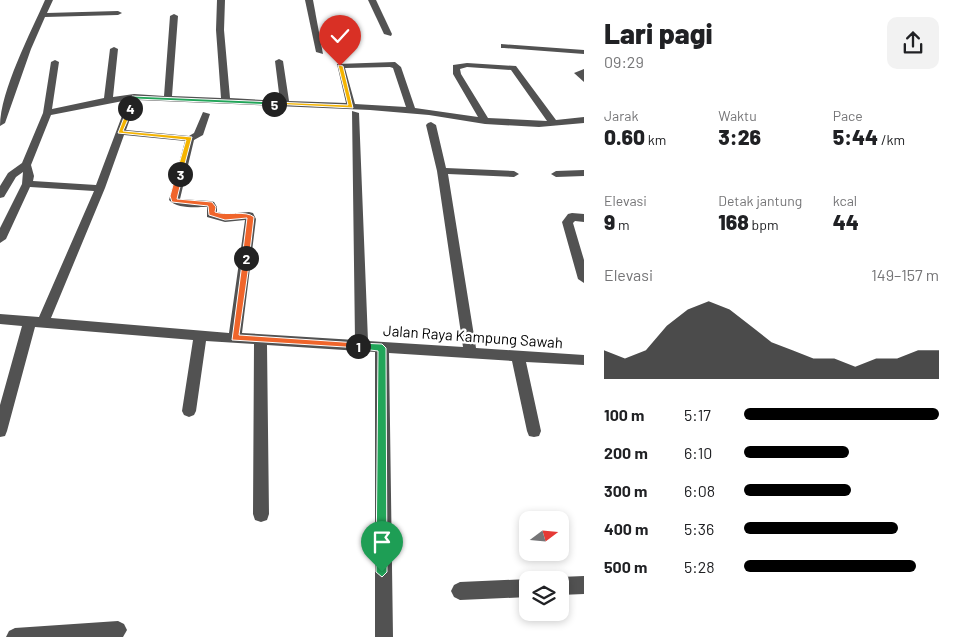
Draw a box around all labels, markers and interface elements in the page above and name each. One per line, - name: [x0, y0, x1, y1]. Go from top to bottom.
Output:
- pin: [319, 15, 361, 66]
- text: Lari pagi: [604, 16, 713, 50]
- button: share: [887, 17, 939, 69]
- icon: check: [326, 22, 354, 50]
- text: 09:29: [604, 52, 644, 71]
- pin: 5: [262, 92, 286, 116]
- pin: 4: [118, 96, 142, 120]
- text: 5: [271, 96, 278, 113]
- text: 4: [126, 100, 135, 117]
- text: Jarak: [604, 107, 638, 124]
- text: Waktu: [718, 107, 757, 124]
- text: Pace: [833, 107, 863, 124]
- text: 0.60: [604, 124, 645, 149]
- text: 3:26: [718, 124, 761, 149]
- text: 5:44: [833, 124, 878, 149]
- text: km: [645, 131, 666, 148]
- text: /km: [878, 131, 905, 148]
- pin: 3: [168, 162, 192, 186]
- text: 3: [177, 166, 184, 183]
- text: Elevasi: [604, 192, 647, 209]
- text: Detak jantung: [718, 192, 802, 209]
- text: kcal: [833, 192, 857, 209]
- text: 9: [604, 209, 615, 234]
- text: 168: [718, 209, 749, 234]
- text: 44: [833, 209, 859, 234]
- text: m: [615, 216, 630, 233]
- text: bpm: [749, 216, 779, 233]
- pin: 2: [234, 246, 258, 270]
- text: 2: [243, 250, 250, 267]
- text: Elevasi: [604, 265, 653, 284]
- text: 149–157 m: [871, 265, 939, 284]
- street label: Jalan Raya Kampung Sawah: [383, 321, 564, 351]
- pin: 1: [346, 334, 370, 358]
- text: 1: [356, 338, 361, 355]
- text: 100 m: [604, 405, 644, 424]
- text: 5:17: [684, 405, 711, 424]
- text: 200 m: [604, 443, 648, 462]
- text: 6:10: [684, 443, 712, 462]
- text: 300 m: [604, 481, 647, 500]
- text: 6:08: [684, 481, 715, 500]
- north arrow: [519, 511, 569, 561]
- map controls: [519, 511, 569, 621]
- text: 400 m: [604, 519, 648, 538]
- text: 5:36: [684, 519, 714, 538]
- pin: [361, 521, 403, 572]
- icon: arrive: [368, 528, 396, 556]
- text: 500 m: [604, 557, 647, 576]
- text: 5:28: [684, 557, 715, 576]
- button: layers: [519, 571, 569, 621]

